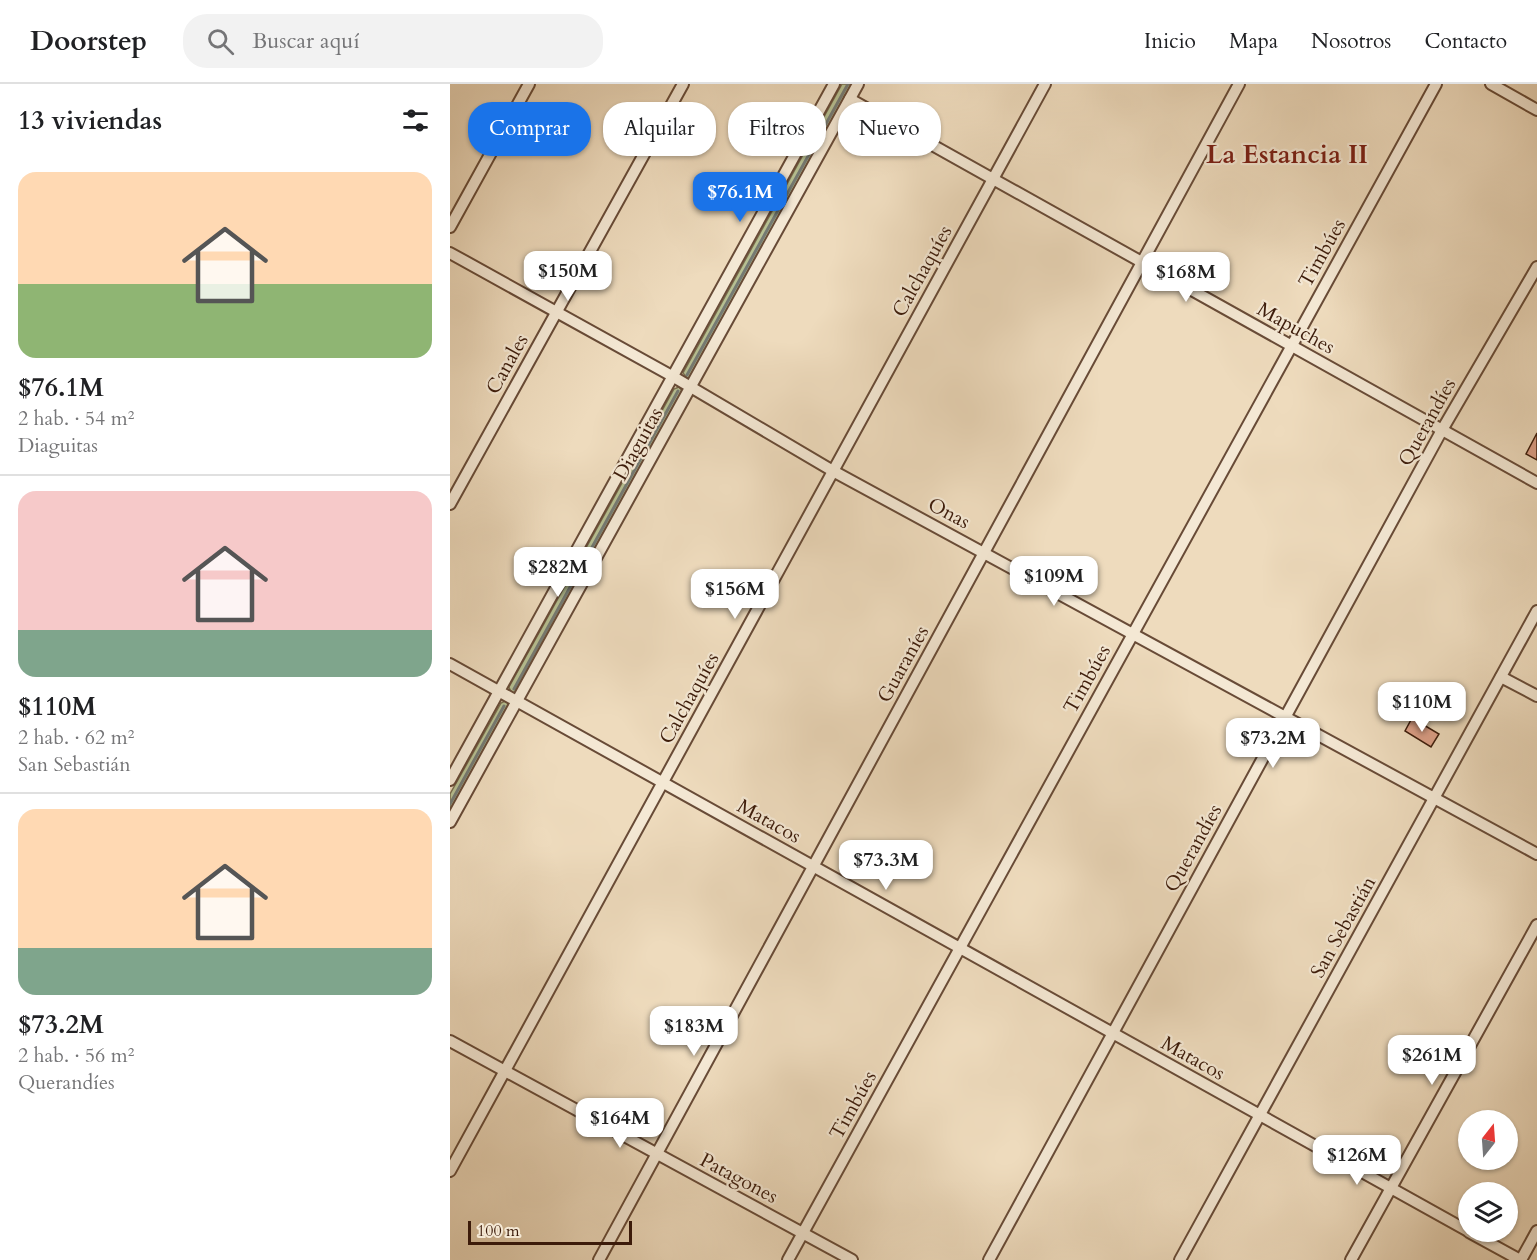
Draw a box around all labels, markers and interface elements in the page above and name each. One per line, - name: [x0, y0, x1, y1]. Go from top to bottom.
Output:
- search box: [183, 14, 603, 68]
- text: Doorstep: [30, 22, 147, 60]
- icon: search: [204, 25, 237, 58]
- text: Buscar aquí: [252, 26, 360, 56]
- text: Inicio: [1144, 27, 1196, 56]
- text: Mapa: [1229, 27, 1278, 56]
- text: Nosotros: [1311, 27, 1391, 56]
- text: Contacto: [1424, 27, 1507, 56]
- chip: Comprar: [468, 102, 591, 156]
- chip: Alquilar: [603, 102, 716, 156]
- chip: Filtros: [728, 102, 826, 156]
- chip: Nuevo: [838, 102, 941, 156]
- text: 13 viviendas: [18, 103, 162, 138]
- icon: filters: [399, 104, 432, 137]
- district label: La Estancia II: [1206, 137, 1368, 172]
- pin: $76.1M: [691, 172, 789, 223]
- text: $76.1M: [707, 178, 773, 205]
- icon: home: [171, 211, 279, 319]
- street label: Timbúes: [1292, 214, 1352, 292]
- street label: Calchaquíes: [886, 220, 958, 322]
- pin: $150M: [526, 251, 610, 302]
- pin: $168M: [1144, 252, 1228, 303]
- text: $150M: [538, 257, 598, 284]
- text: $168M: [1156, 258, 1216, 285]
- street label: Mapuches: [1252, 296, 1340, 360]
- street label: Canales: [479, 329, 535, 399]
- text: $76.1M: [18, 370, 104, 405]
- street label: Querandíes: [1392, 373, 1462, 471]
- street label: Diaguitas: [607, 402, 669, 486]
- text: 2 hab. · 54 m²: [18, 405, 134, 432]
- text: Diaguitas: [18, 432, 98, 459]
- street label: Onas: [923, 491, 975, 535]
- icon: home: [171, 530, 279, 638]
- pin: $282M: [516, 547, 600, 598]
- text: $282M: [528, 553, 588, 580]
- pin: $109M: [1012, 556, 1096, 607]
- text: $109M: [1024, 562, 1084, 589]
- pin: $156M: [693, 569, 777, 620]
- text: $156M: [705, 575, 765, 602]
- street label: Guaraníes: [871, 621, 935, 707]
- street label: Timbúes: [1057, 640, 1117, 718]
- street label: Calchaquíes: [653, 647, 725, 749]
- pin: $110M: [1380, 682, 1464, 733]
- text: $110M: [1392, 688, 1452, 715]
- text: $110M: [18, 689, 97, 724]
- pin: $73.2M: [1224, 718, 1322, 769]
- text: 2 hab. · 62 m²: [18, 724, 134, 751]
- text: $73.2M: [1240, 724, 1306, 751]
- text: San Sebastián: [18, 751, 131, 778]
- street label: Matacos: [732, 792, 806, 850]
- street label: Querandíes: [1158, 799, 1228, 897]
- pin: $73.3M: [837, 840, 935, 891]
- text: $73.3M: [853, 846, 919, 873]
- icon: home: [171, 848, 279, 956]
- street label: San Sebastián: [1304, 871, 1382, 983]
- pin: $183M: [652, 1006, 736, 1057]
- text: $73.2M: [18, 1007, 104, 1042]
- text: $183M: [664, 1012, 724, 1039]
- street label: Matacos: [1156, 1029, 1230, 1087]
- pin: $261M: [1390, 1035, 1474, 1086]
- text: $261M: [1402, 1041, 1462, 1068]
- text: 2 hab. · 56 m²: [18, 1042, 134, 1069]
- street label: Timbúes: [823, 1066, 883, 1144]
- text: Querandíes: [18, 1069, 115, 1096]
- pin: $164M: [578, 1098, 662, 1149]
- text: $164M: [590, 1104, 650, 1131]
- north arrow: [1458, 1110, 1518, 1170]
- map controls: [1458, 1110, 1518, 1242]
- pin: $126M: [1315, 1135, 1399, 1186]
- text: $126M: [1327, 1141, 1387, 1168]
- street label: Patagones: [695, 1146, 783, 1210]
- button: layers: [1458, 1182, 1518, 1242]
- scale bar: [468, 1218, 632, 1246]
- text: 100 m: [477, 1220, 519, 1242]

